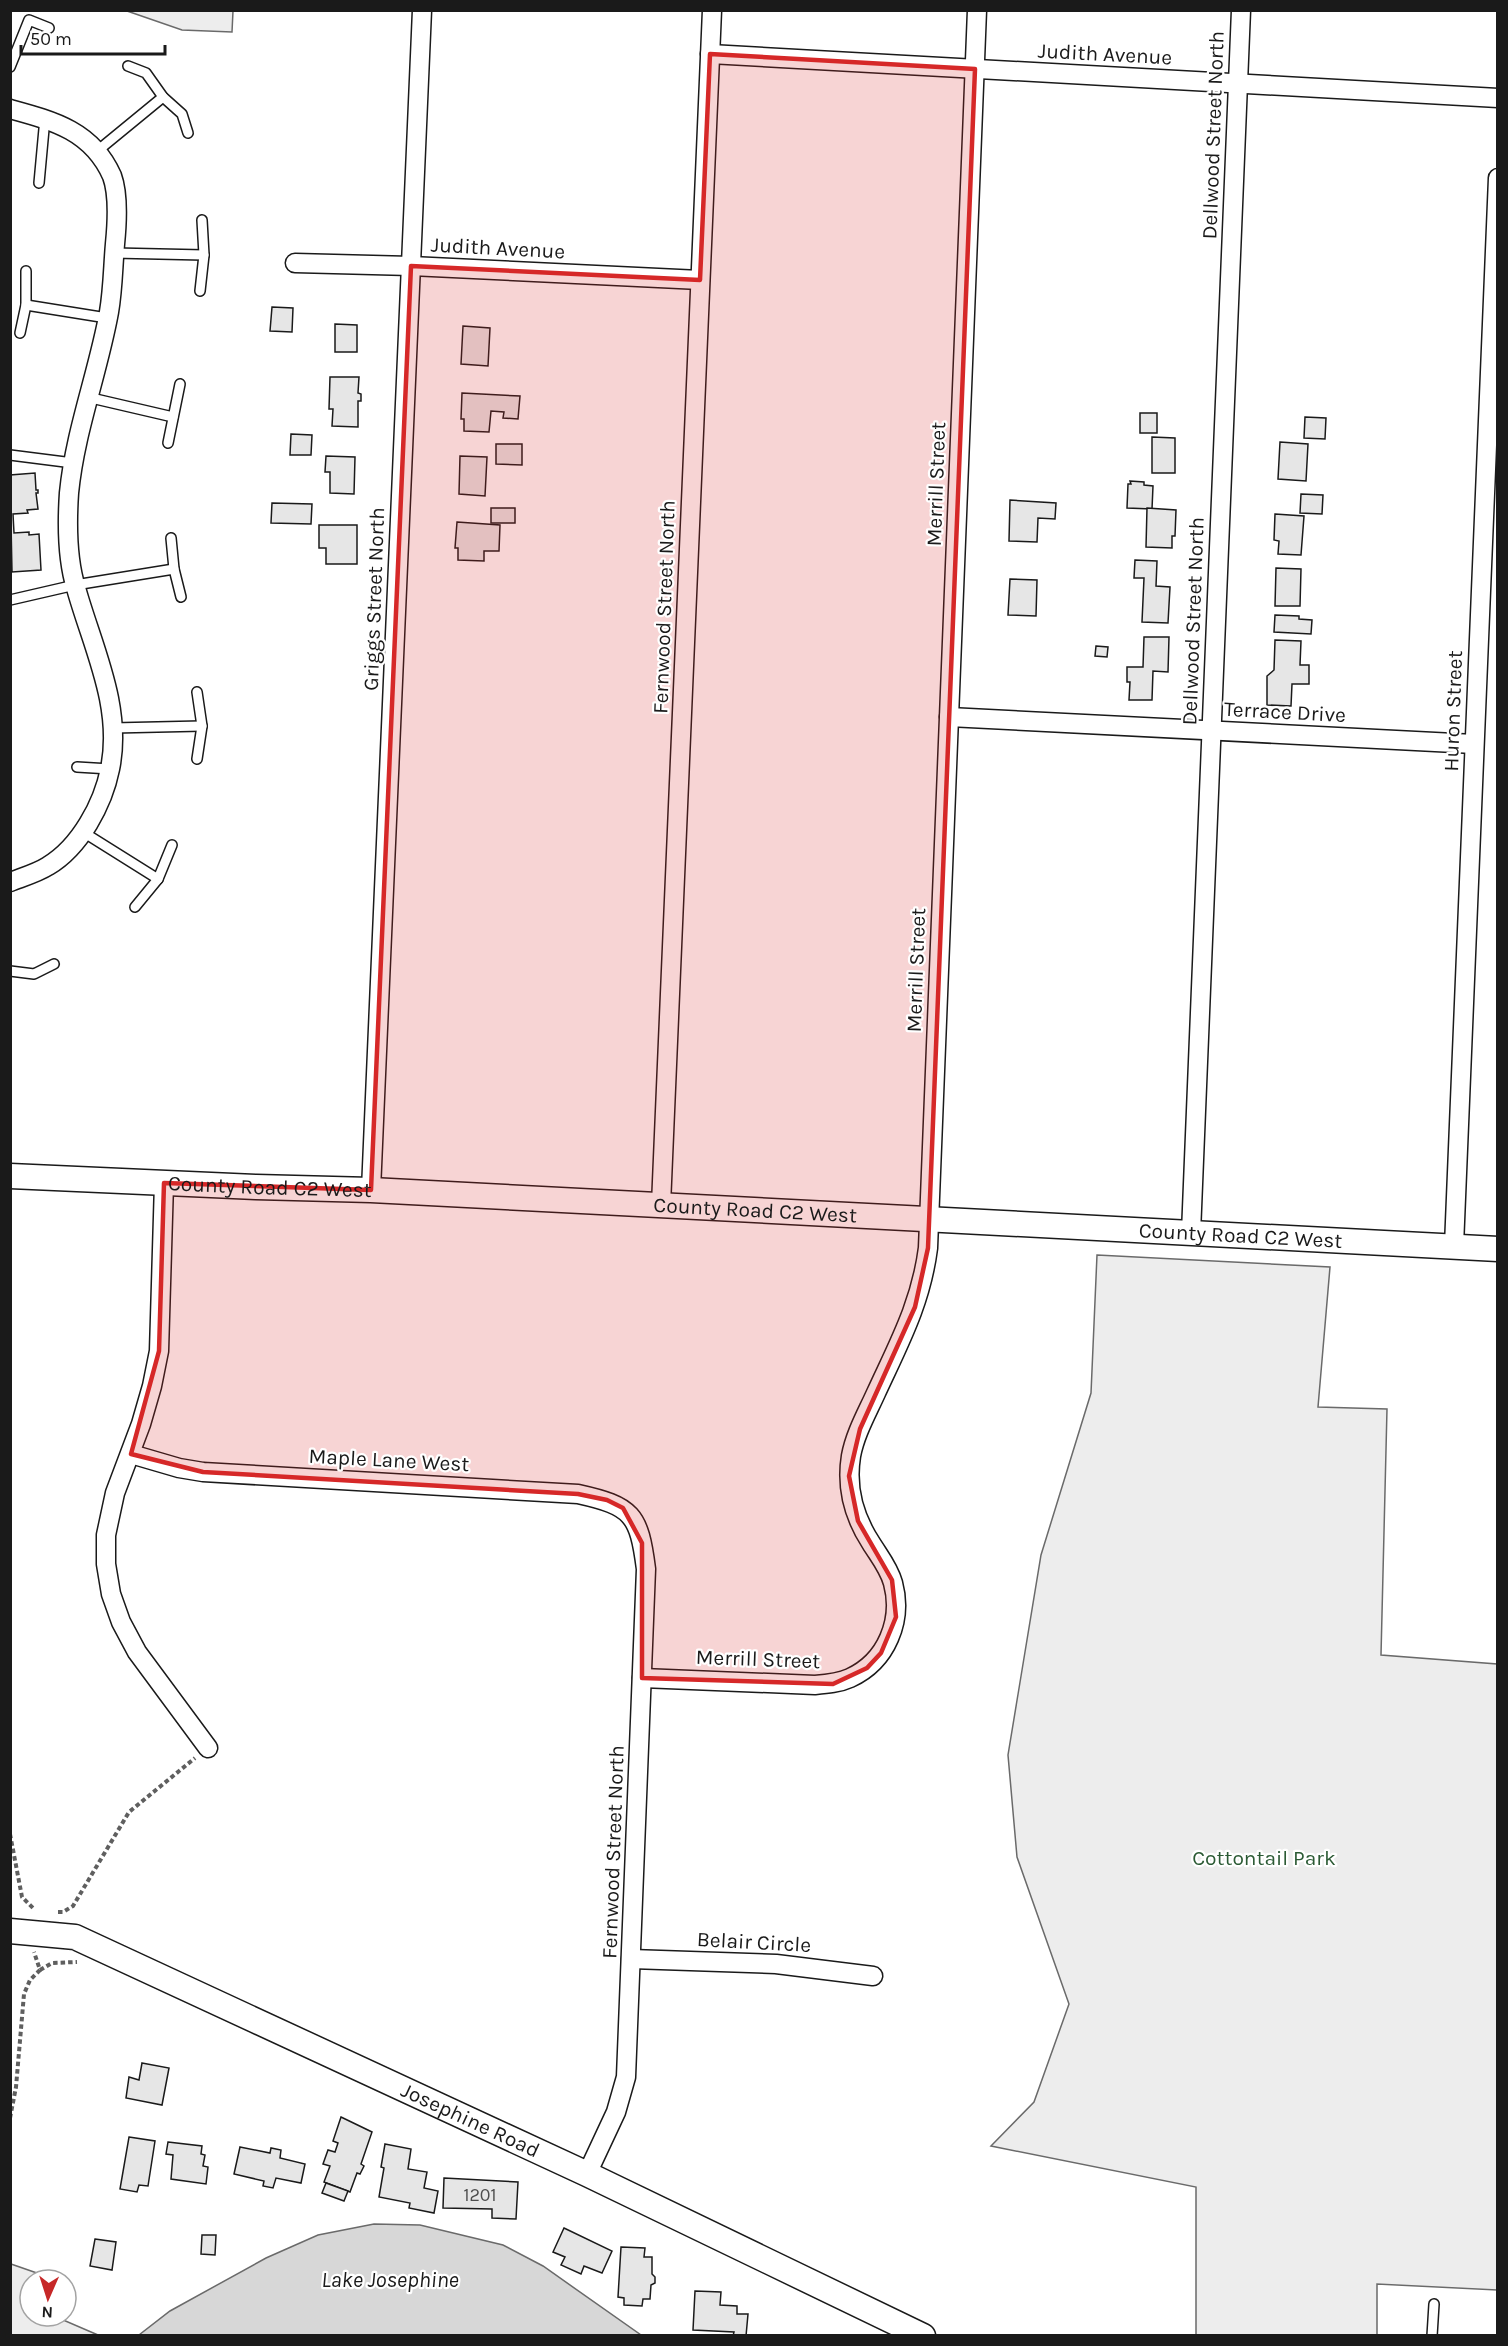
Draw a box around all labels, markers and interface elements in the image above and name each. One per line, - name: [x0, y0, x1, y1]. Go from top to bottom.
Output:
- scale bar: [21, 18, 165, 56]
- text: 50 m: [30, 28, 72, 50]
- street label: Dellwood Street North: [1197, 30, 1229, 240]
- street label: Judith Avenue: [1037, 38, 1173, 70]
- street label: Judith Avenue: [430, 232, 566, 264]
- street label: Merrill Street: [922, 421, 950, 547]
- street label: Fernwood Street North: [648, 500, 680, 714]
- street label: Griggs Street North: [359, 507, 389, 691]
- street label: Dellwood Street North: [1177, 516, 1209, 726]
- street label: Huron Street: [1439, 650, 1467, 772]
- street label: Terrace Drive: [1223, 697, 1347, 727]
- street label: Merrill Street: [902, 907, 930, 1033]
- street label: County Road C2 West: [167, 1171, 372, 1202]
- street label: County Road C2 West: [653, 1193, 858, 1227]
- street label: County Road C2 West: [1138, 1218, 1343, 1253]
- street label: Maple Lane West: [308, 1444, 470, 1476]
- street label: Merrill Street: [695, 1645, 821, 1673]
- street label: Fernwood Street North: [597, 1745, 629, 1959]
- park label: Cottontail Park: [1192, 1846, 1336, 1870]
- street label: Belair Circle: [696, 1927, 812, 1957]
- street label: Josephine Road: [397, 2078, 543, 2162]
- house number: 1201: [463, 2184, 497, 2206]
- water label: Lake Josephine: [321, 2267, 459, 2293]
- north arrow: [18, 2268, 78, 2328]
- text: N: [41, 2303, 53, 2322]

